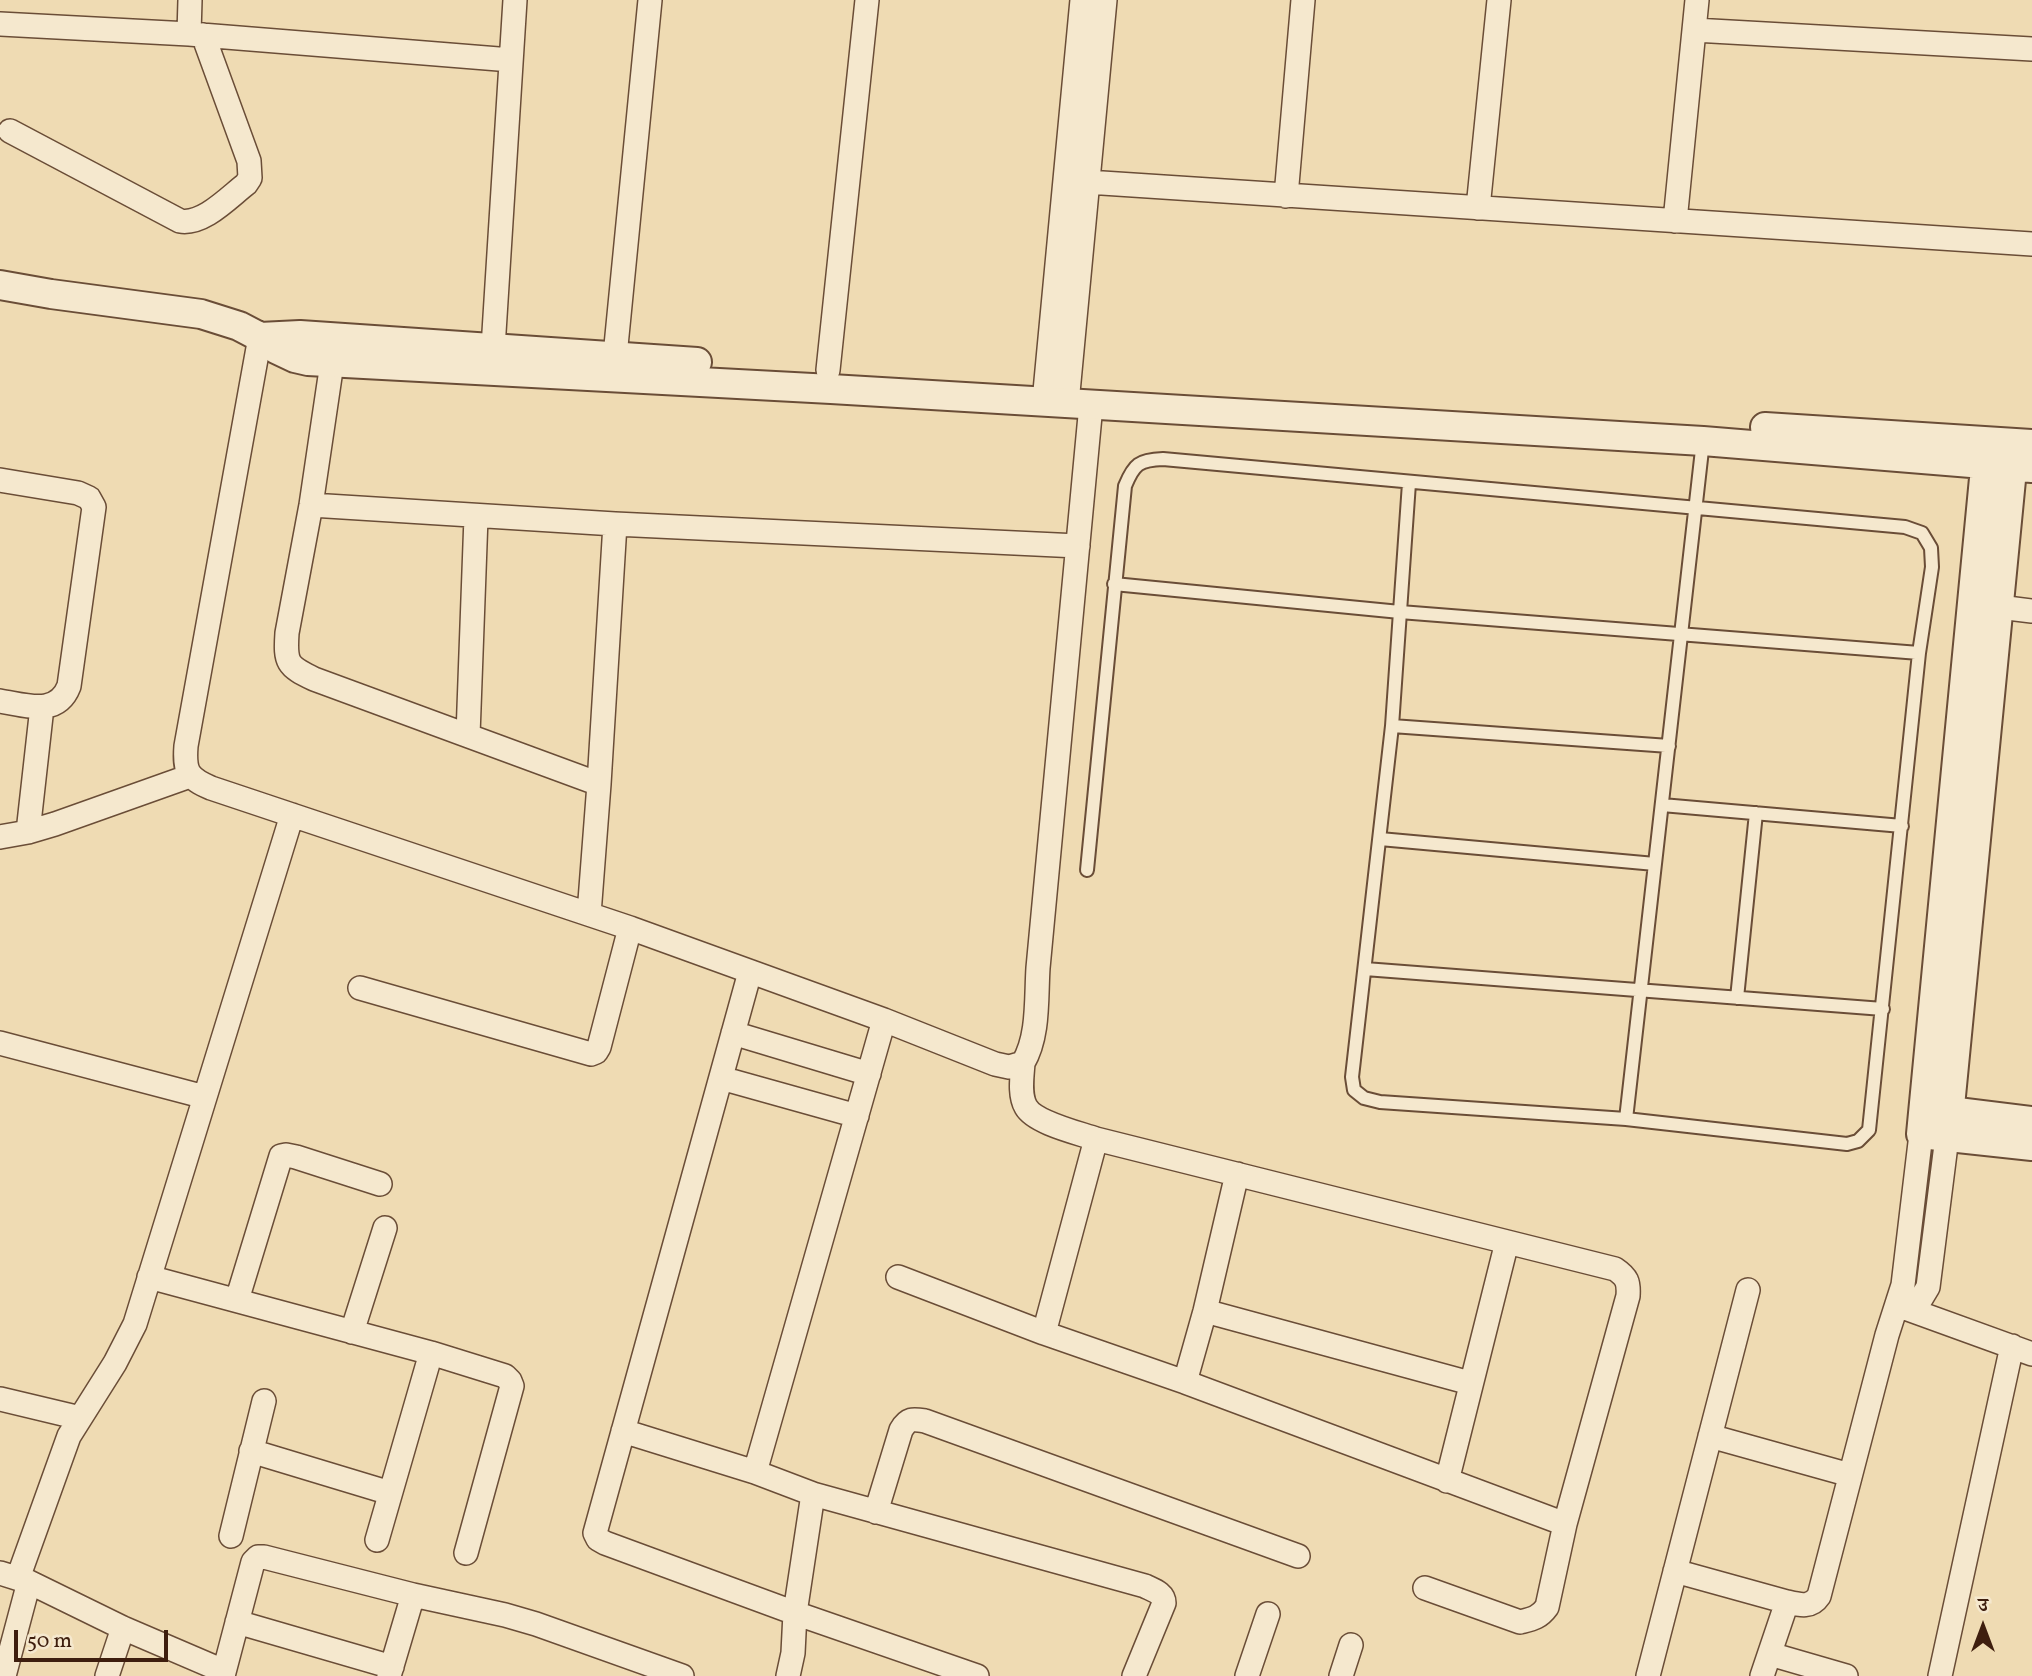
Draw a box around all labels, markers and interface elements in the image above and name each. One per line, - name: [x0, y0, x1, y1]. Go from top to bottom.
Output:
- north arrow: [1948, 1592, 2018, 1662]
- text: उ: [1978, 1593, 1988, 1619]
- scale bar: [18, 1616, 172, 1660]
- text: 50 m: [27, 1627, 72, 1656]

